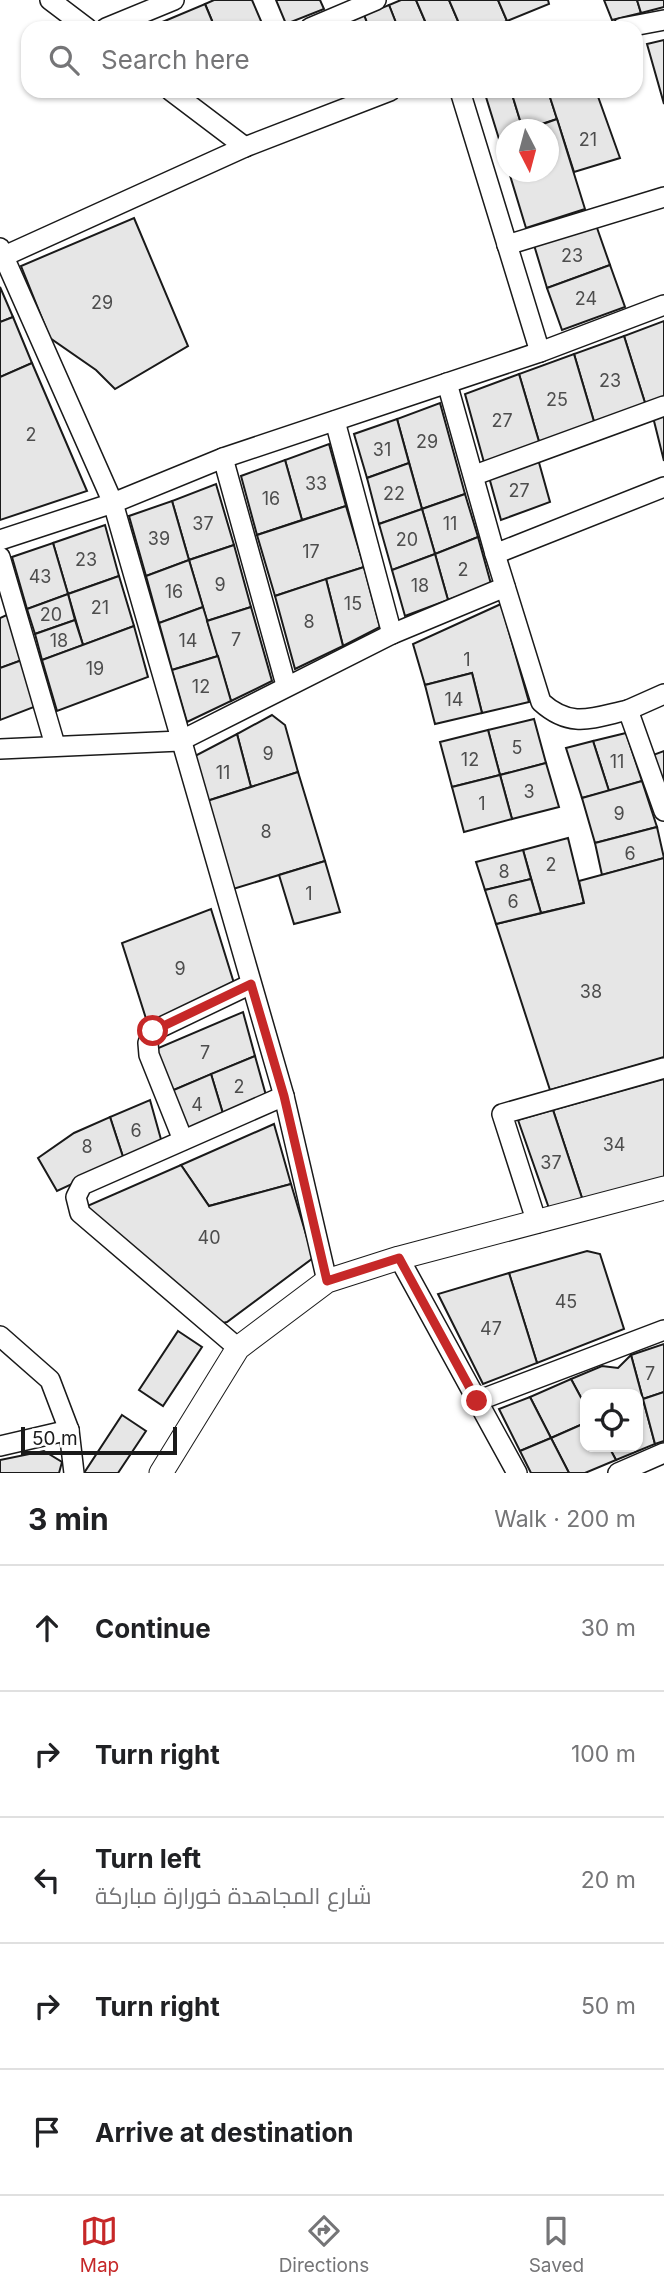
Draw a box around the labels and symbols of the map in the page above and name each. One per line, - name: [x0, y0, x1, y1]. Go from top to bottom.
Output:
- north arrow: [496, 119, 559, 182]
- house number: 21: [579, 129, 597, 150]
- house number: 23: [561, 245, 583, 266]
- house number: 24: [575, 288, 597, 309]
- house number: 29: [91, 292, 113, 313]
- house number: 23: [599, 370, 621, 391]
- house number: 25: [546, 389, 568, 410]
- house number: 27: [491, 410, 513, 431]
- house number: 2: [26, 424, 36, 445]
- house number: 29: [416, 431, 438, 452]
- house number: 31: [373, 439, 391, 460]
- house number: 33: [305, 473, 327, 494]
- house number: 27: [508, 480, 530, 501]
- house number: 22: [383, 483, 405, 504]
- house number: 16: [262, 488, 280, 509]
- house number: 37: [192, 513, 214, 534]
- house number: 11: [443, 513, 457, 534]
- house number: 39: [148, 528, 170, 549]
- house number: 20: [396, 529, 418, 550]
- house number: 17: [302, 541, 320, 562]
- house number: 23: [75, 549, 97, 570]
- house number: 2: [458, 559, 468, 580]
- house number: 43: [29, 566, 51, 587]
- house number: 9: [214, 574, 226, 595]
- house number: 18: [411, 575, 429, 596]
- house number: 16: [165, 581, 183, 602]
- house number: 15: [344, 593, 362, 614]
- house number: 21: [91, 597, 109, 618]
- house number: 20: [40, 604, 62, 625]
- house number: 8: [303, 611, 315, 632]
- house number: 7: [231, 629, 241, 650]
- house number: 18: [50, 630, 68, 651]
- house number: 14: [179, 630, 197, 651]
- house number: 1: [463, 649, 471, 670]
- house number: 19: [86, 658, 104, 679]
- house number: 12: [192, 676, 210, 697]
- house number: 14: [445, 689, 463, 710]
- house number: 5: [512, 737, 522, 758]
- house number: 9: [262, 743, 274, 764]
- house number: 12: [461, 749, 479, 770]
- house number: 11: [610, 751, 624, 772]
- house number: 11: [216, 762, 230, 783]
- house number: 3: [523, 781, 535, 802]
- house number: 1: [478, 793, 486, 814]
- house number: 9: [613, 803, 625, 824]
- house number: 8: [260, 821, 272, 842]
- house number: 6: [624, 843, 636, 864]
- house number: 2: [546, 854, 556, 875]
- house number: 8: [498, 861, 510, 882]
- house number: 1: [305, 883, 313, 904]
- house number: 6: [507, 891, 519, 912]
- house number: 9: [174, 958, 186, 979]
- house number: 38: [580, 981, 602, 1002]
- route start: [137, 1015, 168, 1046]
- house number: 7: [200, 1042, 210, 1063]
- house number: 2: [234, 1076, 244, 1097]
- house number: 4: [191, 1094, 203, 1115]
- house number: 6: [130, 1120, 142, 1141]
- house number: 34: [603, 1134, 625, 1155]
- house number: 8: [81, 1136, 93, 1157]
- house number: 37: [540, 1152, 562, 1173]
- house number: 40: [198, 1227, 220, 1248]
- house number: 45: [555, 1291, 577, 1312]
- house number: 47: [480, 1318, 502, 1339]
- house number: 7: [645, 1363, 655, 1384]
- route end: [461, 1385, 492, 1416]
- scale bar: [21, 1424, 177, 1456]

